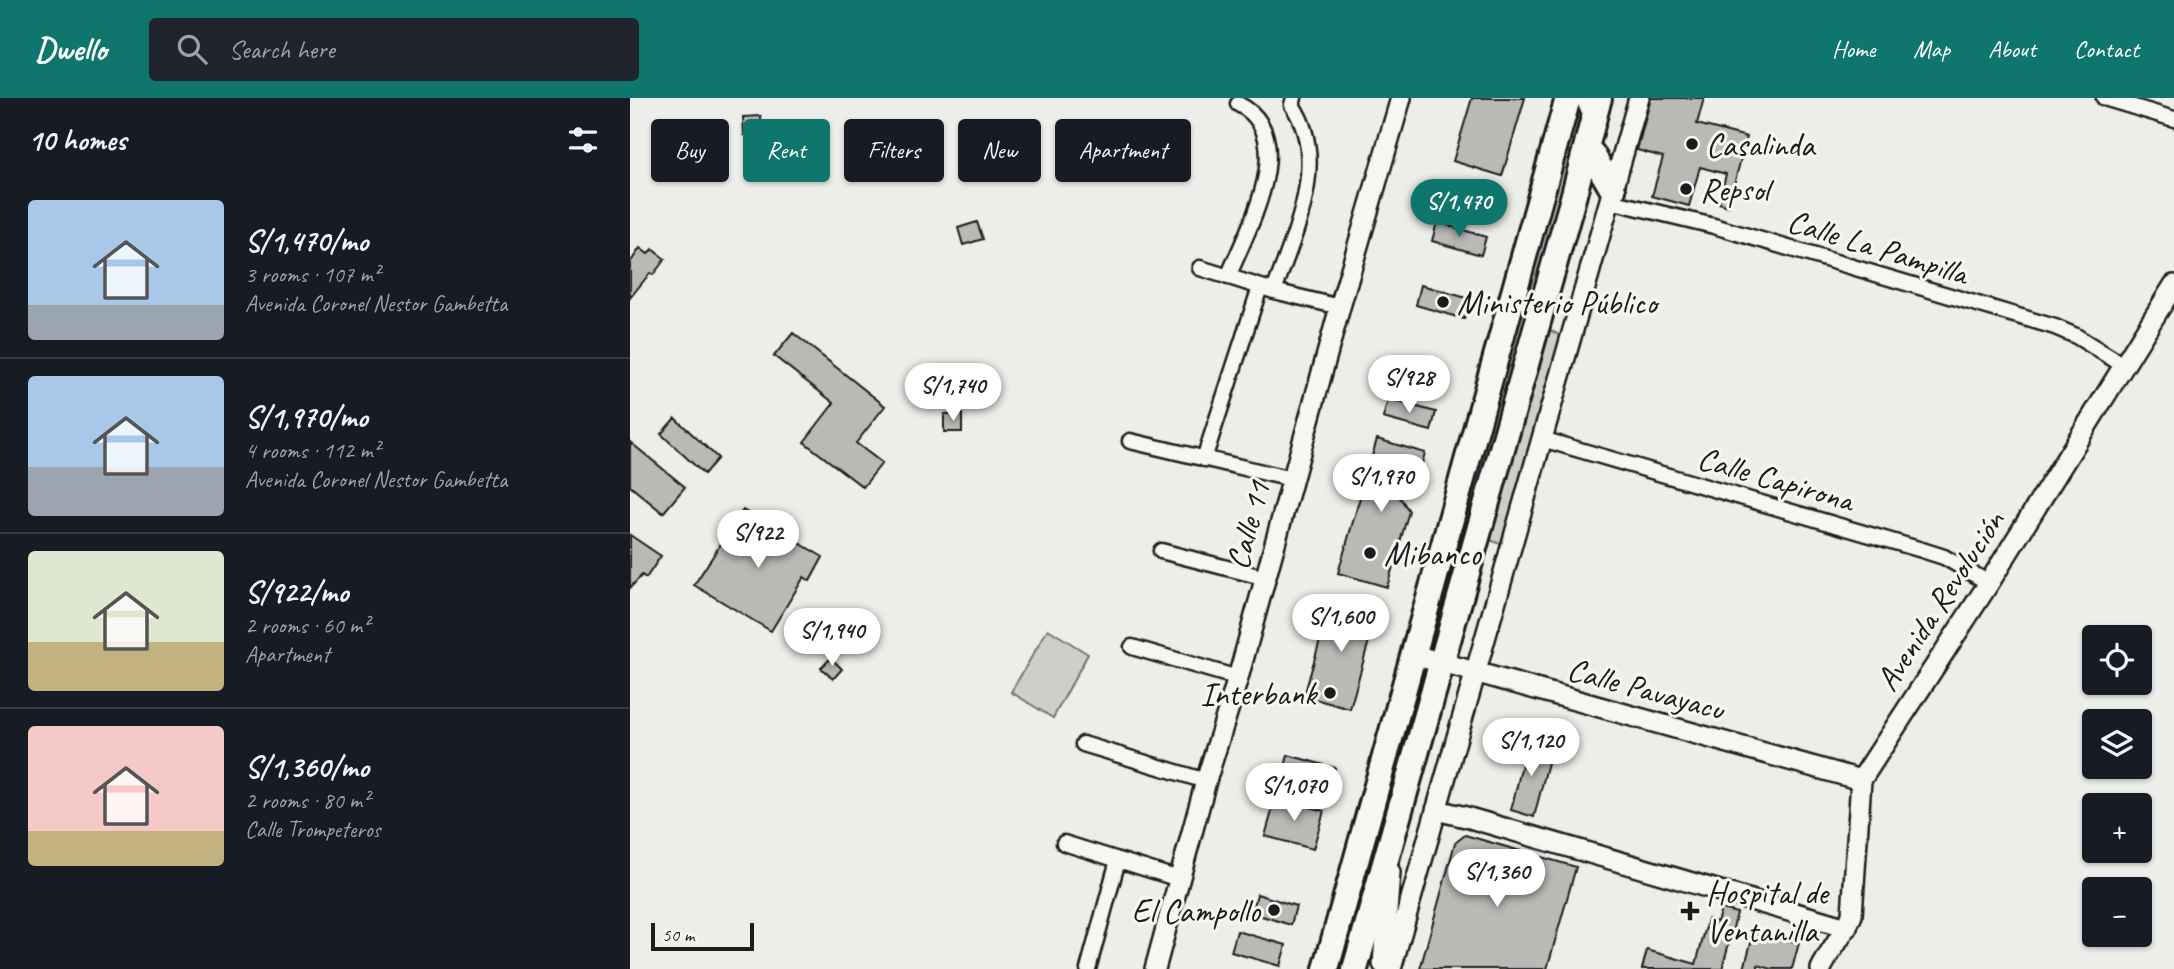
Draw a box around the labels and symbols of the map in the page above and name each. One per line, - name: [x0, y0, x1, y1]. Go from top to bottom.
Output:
- place label: Casalinda: [1706, 124, 1817, 166]
- marker: Casalinda: [1684, 136, 1700, 152]
- place label: Repsol: [1700, 169, 1774, 211]
- pin: S/1,470: [1394, 180, 1524, 239]
- marker: Repsol: [1678, 181, 1694, 197]
- street label: Calle La Pampilla: [1783, 200, 1975, 295]
- place label: Ministerio Público: [1457, 282, 1660, 324]
- marker: Ministerio Público: [1435, 294, 1451, 310]
- pin: S/928: [1360, 356, 1458, 415]
- pin: S/1,740: [888, 364, 1018, 423]
- street label: Calle Capirona: [1693, 437, 1861, 522]
- pin: S/1,970: [1316, 454, 1446, 514]
- street label: Calle 11: [1216, 474, 1280, 574]
- street label: Avenida Revolución: [1866, 501, 2014, 699]
- pin: S/922: [709, 510, 807, 570]
- place label: Mibanco: [1384, 533, 1482, 575]
- marker: Mibanco: [1362, 545, 1378, 561]
- pin: S/1,600: [1276, 594, 1406, 654]
- pin: S/1,940: [767, 608, 897, 668]
- street label: Calle Pavayacu: [1563, 648, 1730, 730]
- place label: Interbank: [1200, 673, 1318, 715]
- marker: Interbank: [1322, 685, 1338, 701]
- pin: S/1,120: [1466, 718, 1596, 778]
- pin: S/1,070: [1229, 764, 1359, 823]
- pin: S/1,360: [1432, 850, 1562, 909]
- place label: Hospital de Ventanilla: [1706, 872, 1830, 952]
- place label: El Campollo: [1132, 890, 1261, 932]
- marker: Hospital de Ventanilla: [1680, 901, 1700, 921]
- marker: El Campollo: [1266, 902, 1282, 918]
- scale bar: [651, 920, 754, 952]

